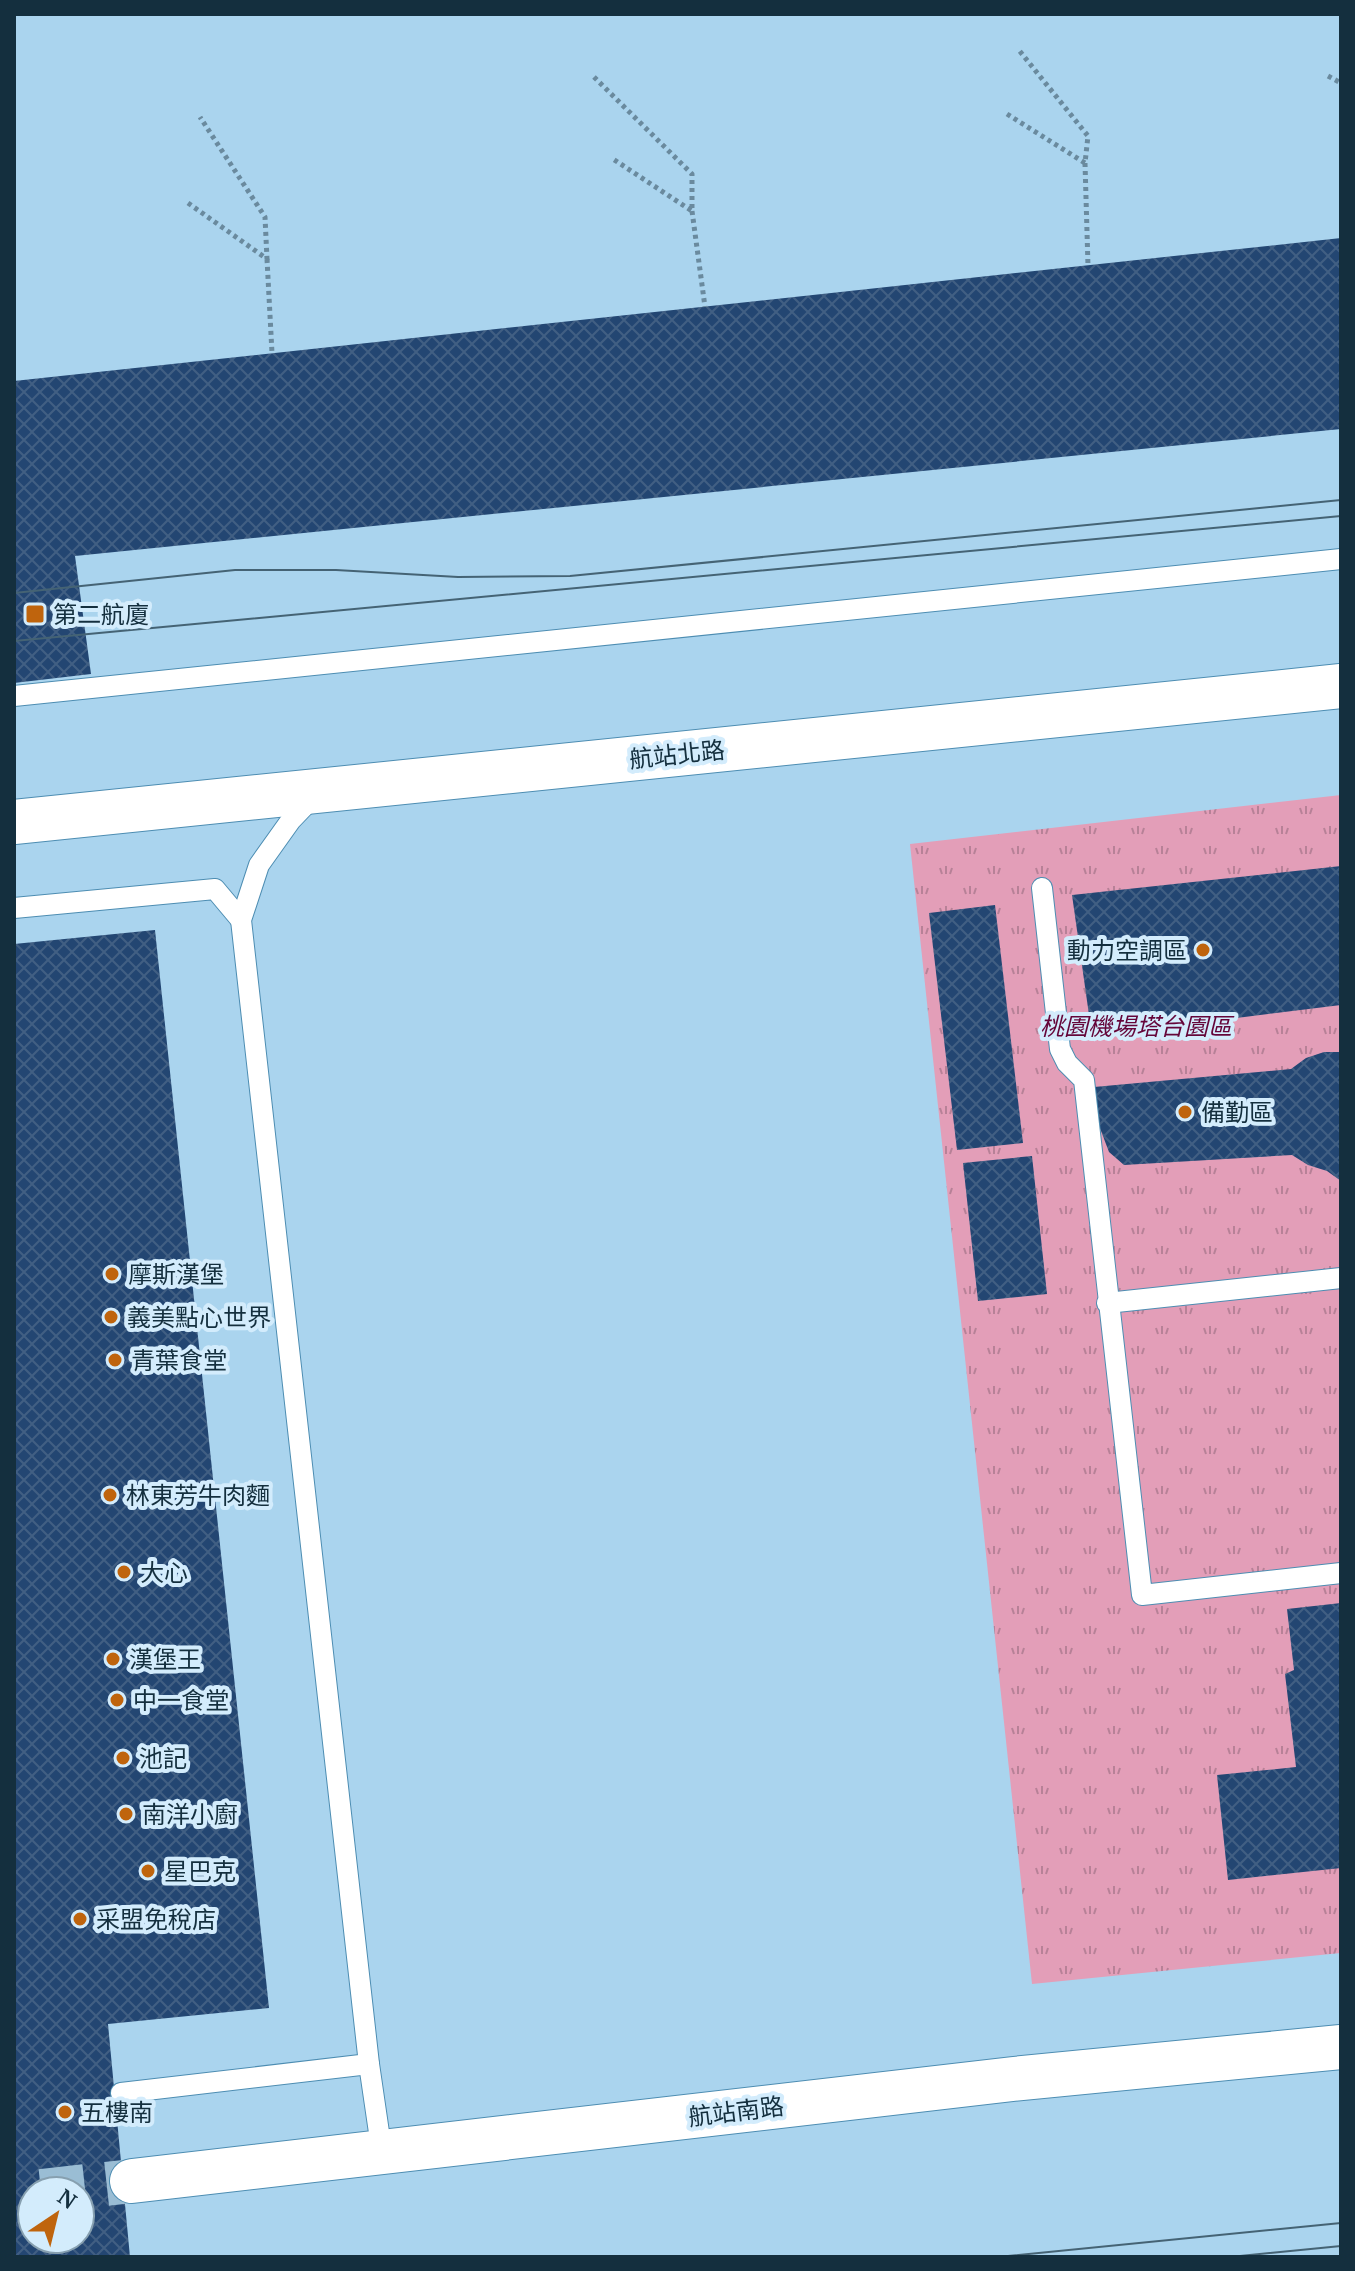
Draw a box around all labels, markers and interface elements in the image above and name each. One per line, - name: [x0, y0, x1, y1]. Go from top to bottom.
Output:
- place label: 第二航廈: [53, 598, 149, 630]
- marker: 第二航廈: [24, 603, 46, 625]
- street label: 航站北路: [628, 733, 726, 775]
- place label: 動力空調區: [1067, 934, 1187, 966]
- marker: 動力空調區: [1194, 941, 1212, 959]
- park label: 桃園機場塔台園區: [1040, 1010, 1235, 1042]
- place label: 備勤區: [1201, 1096, 1273, 1128]
- marker: 備勤區: [1176, 1103, 1194, 1121]
- place label: 摩斯漢堡: [128, 1258, 224, 1290]
- marker: 摩斯漢堡: [103, 1265, 121, 1283]
- place label: 義美點心世界: [127, 1301, 271, 1333]
- marker: 義美點心世界: [102, 1308, 120, 1326]
- place label: 青葉食堂: [131, 1344, 227, 1376]
- marker: 青葉食堂: [106, 1351, 124, 1369]
- place label: 林東芳牛肉麵: [126, 1479, 270, 1511]
- marker: 林東芳牛肉麵: [101, 1486, 119, 1504]
- place label: 大心: [140, 1556, 188, 1588]
- marker: 大心: [115, 1563, 133, 1581]
- place label: 漢堡王: [129, 1643, 201, 1675]
- marker: 漢堡王: [104, 1650, 122, 1668]
- place label: 中一食堂: [133, 1684, 229, 1716]
- marker: 中一食堂: [108, 1691, 126, 1709]
- place label: 池記: [139, 1742, 187, 1774]
- marker: 池記: [114, 1749, 132, 1767]
- place label: 南洋小廚: [142, 1798, 238, 1830]
- marker: 南洋小廚: [117, 1805, 135, 1823]
- place label: 星巴克: [164, 1855, 236, 1887]
- marker: 星巴克: [139, 1862, 157, 1880]
- place label: 采盟免稅店: [96, 1903, 216, 1935]
- marker: 采盟免稅店: [71, 1910, 89, 1928]
- street label: 航站南路: [686, 2089, 786, 2133]
- place label: 五樓南: [81, 2096, 153, 2128]
- marker: 五樓南: [56, 2103, 74, 2121]
- north arrow: [16, 2175, 96, 2255]
- text: N: [53, 2182, 83, 2215]

